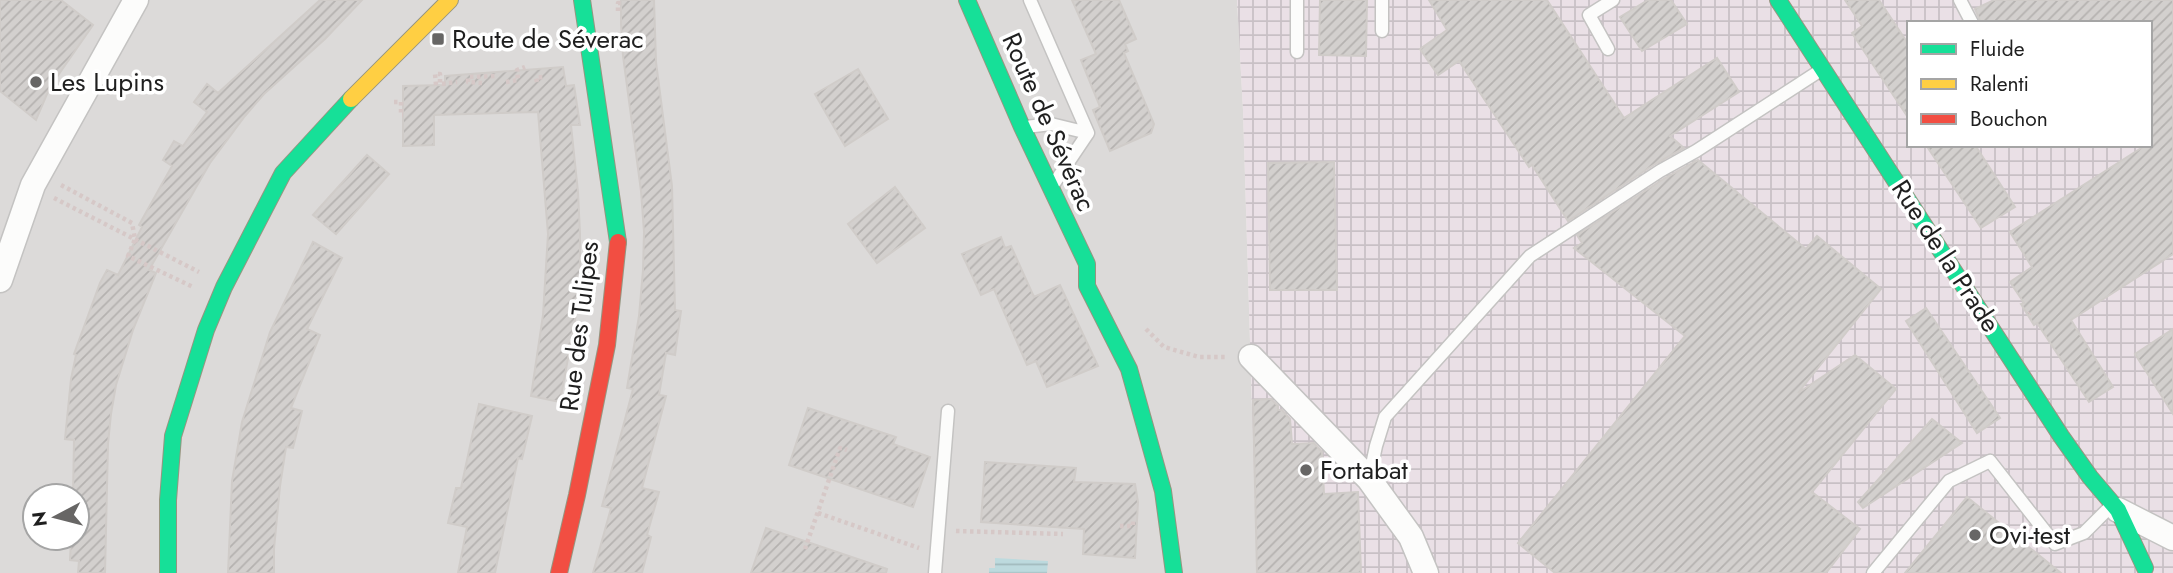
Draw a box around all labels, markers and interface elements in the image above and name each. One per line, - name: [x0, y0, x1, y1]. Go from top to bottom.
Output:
- place label: Route de Séverac: [452, 20, 644, 58]
- legend: [1907, 21, 2152, 147]
- street label: Route de Sévérac: [993, 27, 1105, 217]
- marker: Route de Séverac: [430, 31, 446, 47]
- text: Fluide: [1970, 34, 2025, 64]
- place label: Les Lupins: [50, 63, 164, 101]
- text: Ralenti: [1970, 69, 2029, 99]
- marker: Les Lupins: [28, 74, 44, 90]
- text: Bouchon: [1970, 104, 2048, 134]
- street label: Rue de la Prade: [1882, 172, 2010, 340]
- street label: Rue des Tulipes: [550, 239, 608, 413]
- place label: Fortabat: [1320, 451, 1408, 489]
- marker: Fortabat: [1298, 462, 1314, 478]
- north arrow: [21, 482, 91, 552]
- text: N: [25, 510, 54, 528]
- place label: Ovi-test: [1989, 516, 2071, 554]
- marker: Ovi-test: [1967, 527, 1983, 543]

